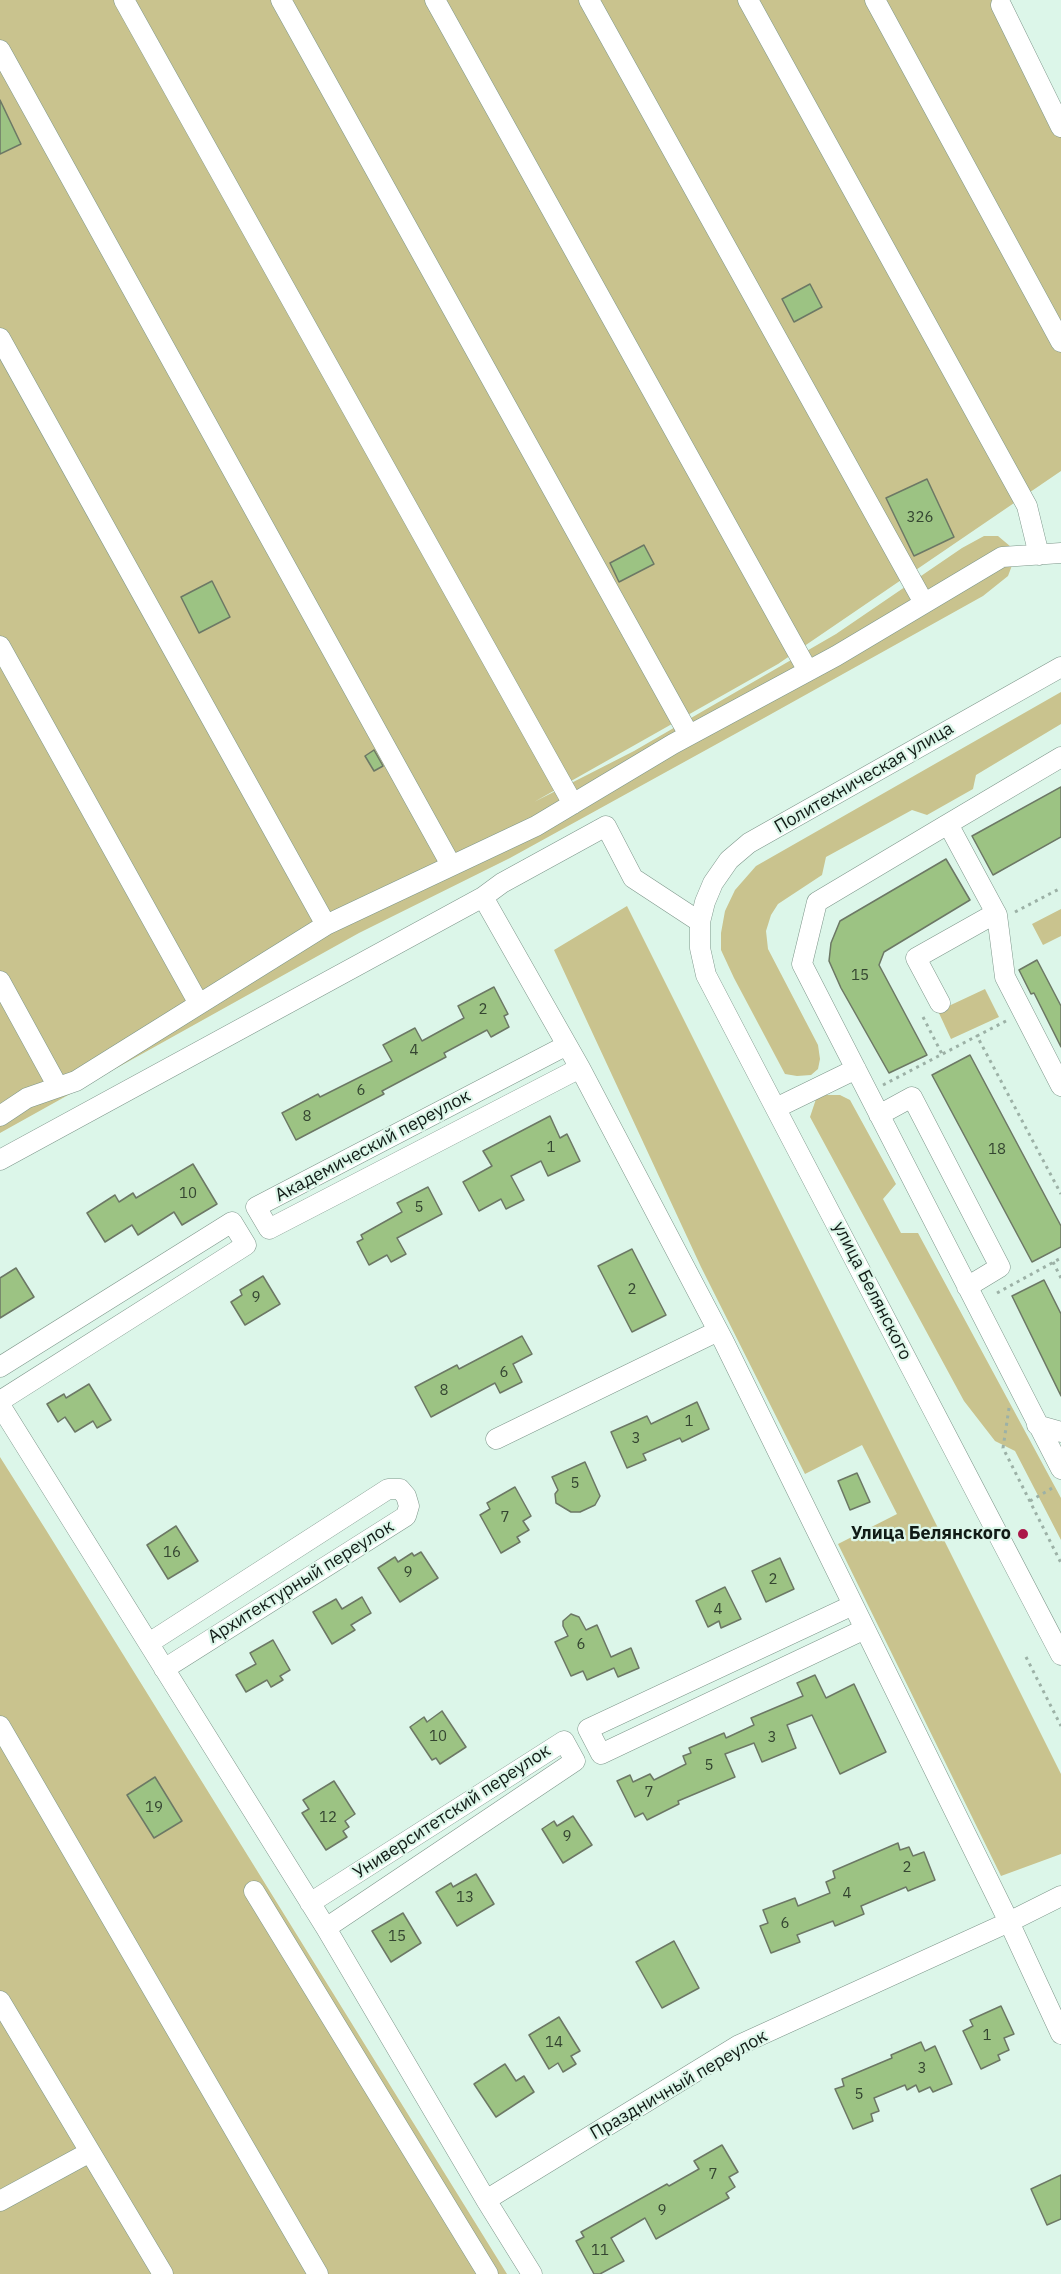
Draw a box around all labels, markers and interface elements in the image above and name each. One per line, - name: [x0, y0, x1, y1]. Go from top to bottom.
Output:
- house number: 326: [907, 509, 933, 527]
- street label: Политехническая улица: [771, 718, 957, 838]
- house number: 15: [851, 967, 869, 985]
- house number: 2: [479, 1001, 487, 1019]
- house number: 4: [410, 1042, 418, 1060]
- house number: 6: [357, 1082, 365, 1100]
- street label: Академический переулок: [272, 1085, 474, 1207]
- house number: 8: [303, 1108, 311, 1126]
- house number: 1: [547, 1139, 555, 1157]
- house number: 18: [988, 1141, 1006, 1159]
- house number: 10: [179, 1185, 197, 1203]
- house number: 5: [415, 1199, 423, 1217]
- street label: улица Белянского: [828, 1218, 916, 1364]
- house number: 2: [628, 1281, 636, 1299]
- house number: 9: [252, 1289, 260, 1307]
- house number: 6: [500, 1364, 508, 1382]
- house number: 8: [440, 1382, 448, 1400]
- house number: 1: [685, 1413, 693, 1431]
- house number: 3: [632, 1430, 640, 1448]
- house number: 5: [571, 1475, 579, 1493]
- house number: 7: [501, 1509, 509, 1527]
- street label: Архитектурный переулок: [204, 1516, 398, 1648]
- place label: Улица Белянского: [851, 1523, 1011, 1545]
- marker: Улица Белянского: [1016, 1527, 1030, 1541]
- house number: 16: [163, 1544, 181, 1562]
- house number: 9: [404, 1564, 412, 1582]
- house number: 2: [769, 1571, 777, 1589]
- house number: 4: [714, 1601, 722, 1619]
- house number: 6: [577, 1636, 585, 1654]
- house number: 10: [429, 1728, 447, 1746]
- house number: 3: [768, 1729, 776, 1747]
- street label: Университетский переулок: [349, 1740, 555, 1884]
- house number: 5: [705, 1757, 713, 1775]
- house number: 7: [645, 1784, 653, 1802]
- house number: 19: [145, 1799, 163, 1817]
- house number: 12: [319, 1809, 337, 1827]
- house number: 9: [563, 1828, 571, 1846]
- house number: 2: [903, 1859, 911, 1877]
- house number: 4: [843, 1885, 851, 1903]
- house number: 13: [456, 1889, 474, 1907]
- house number: 6: [781, 1915, 789, 1933]
- house number: 15: [388, 1928, 406, 1946]
- street label: Праздничный переулок: [587, 2025, 771, 2145]
- house number: 1: [983, 2027, 991, 2045]
- house number: 14: [545, 2034, 563, 2052]
- house number: 3: [918, 2060, 926, 2078]
- house number: 5: [855, 2086, 863, 2104]
- house number: 7: [709, 2166, 717, 2184]
- house number: 9: [658, 2202, 666, 2220]
- house number: 11: [591, 2242, 609, 2260]

